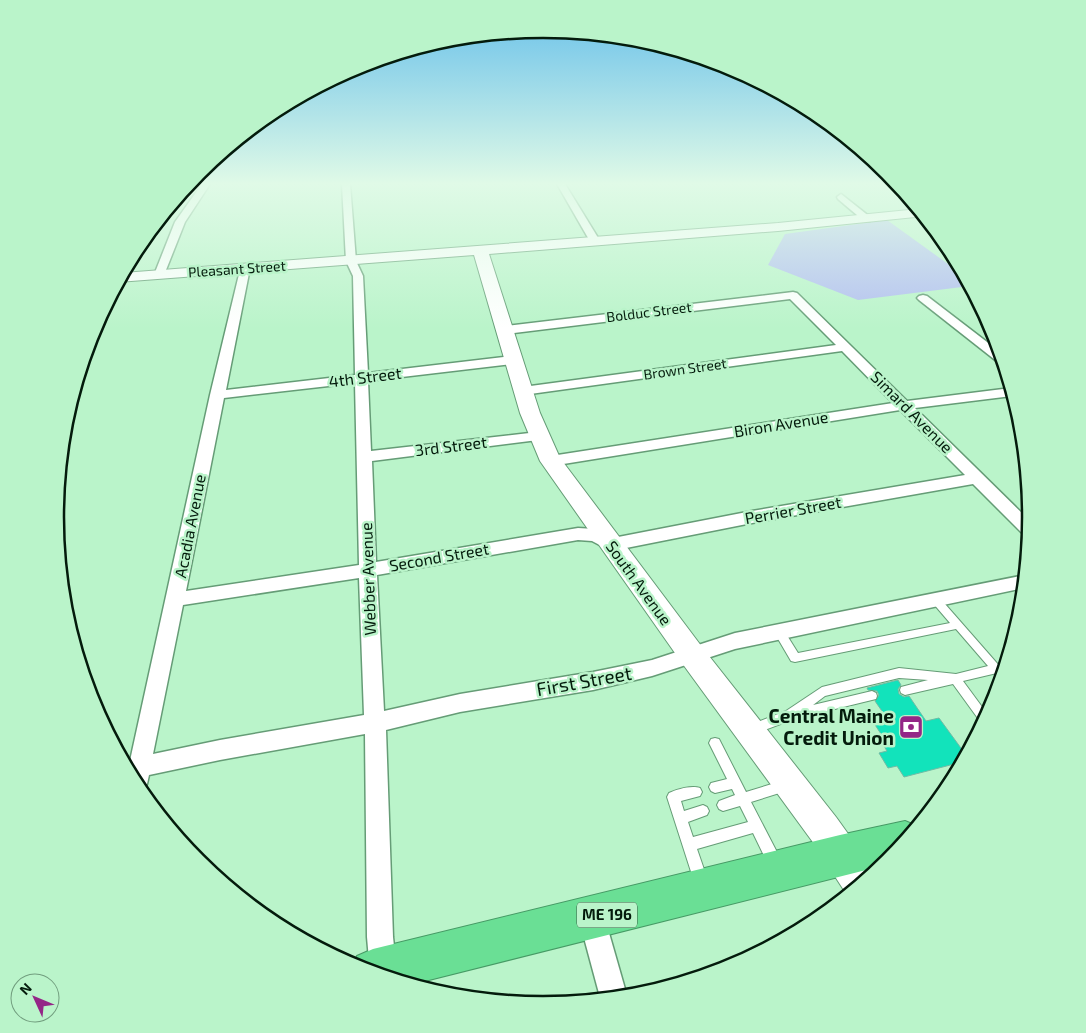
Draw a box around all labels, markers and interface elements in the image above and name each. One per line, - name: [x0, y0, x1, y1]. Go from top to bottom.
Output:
- street label: Pleasant Street: [188, 257, 286, 280]
- street label: Bolduc Street: [605, 298, 692, 325]
- street label: Brown Street: [642, 354, 728, 383]
- street label: 4th Street: [327, 363, 402, 390]
- street label: Simard Avenue: [867, 367, 957, 457]
- street label: Biron Avenue: [732, 407, 829, 440]
- street label: 3rd Street: [414, 432, 488, 459]
- street label: Acadia Avenue: [170, 472, 209, 579]
- street label: Perrier Street: [743, 492, 843, 527]
- street label: Webber Avenue: [356, 522, 379, 636]
- street label: South Avenue: [603, 537, 676, 628]
- street label: Second Street: [388, 538, 490, 575]
- street label: First Street: [534, 661, 633, 700]
- place label: Central Maine Credit Union: [769, 704, 894, 749]
- bank icon: Central Maine Credit Union: [898, 714, 924, 740]
- road number: ME 196: [577, 902, 637, 928]
- north arrow: [10, 973, 60, 1023]
- text: N: [16, 979, 35, 998]

